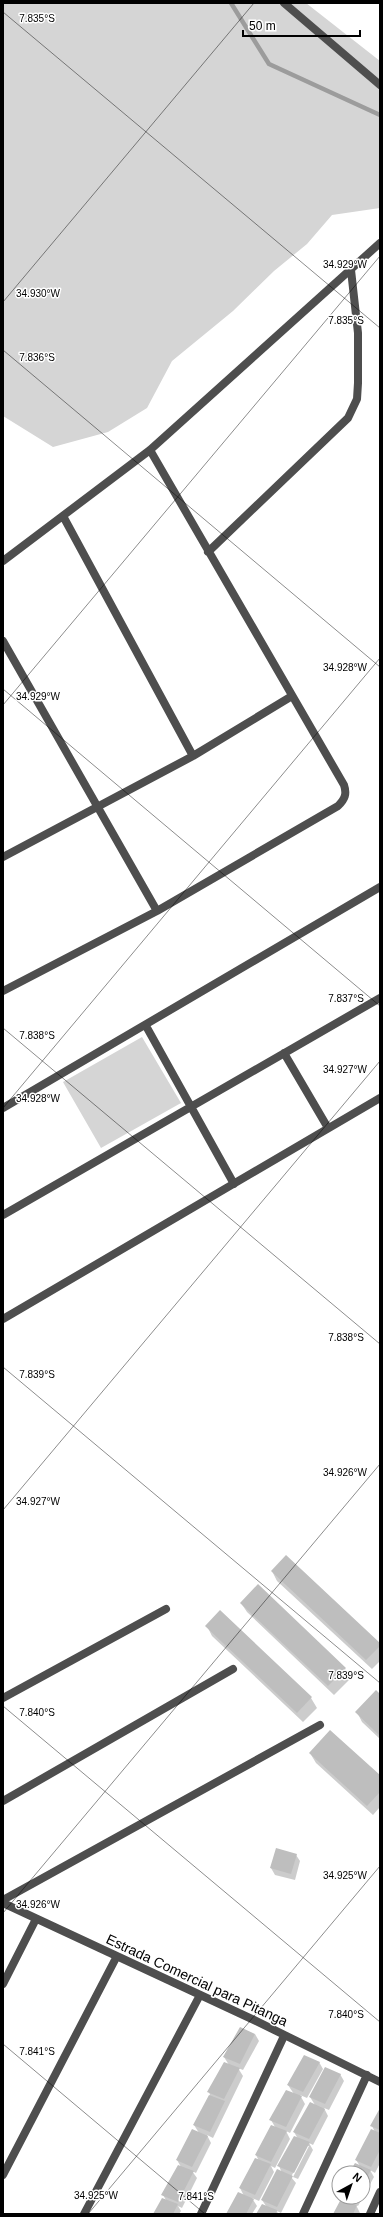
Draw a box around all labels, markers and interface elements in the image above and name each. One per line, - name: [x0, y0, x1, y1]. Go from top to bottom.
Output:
- scale bar: [243, 12, 360, 38]
- text: 7.835°S: [19, 13, 55, 24]
- text: 50 m: [249, 19, 276, 33]
- text: 34.929°W: [323, 259, 368, 270]
- text: 34.930°W: [16, 288, 61, 299]
- text: 7.835°S: [328, 315, 364, 326]
- text: 7.836°S: [19, 352, 55, 363]
- text: 34.928°W: [323, 662, 368, 673]
- text: 34.929°W: [16, 691, 61, 702]
- text: 7.837°S: [328, 993, 364, 1004]
- text: 7.838°S: [19, 1030, 55, 1041]
- text: 34.927°W: [323, 1064, 368, 1075]
- text: 34.928°W: [16, 1093, 61, 1104]
- text: 7.838°S: [328, 1332, 364, 1343]
- text: 7.839°S: [19, 1369, 55, 1380]
- text: 34.926°W: [323, 1467, 368, 1478]
- text: 34.927°W: [16, 1496, 61, 1507]
- text: 7.839°S: [328, 1670, 364, 1681]
- text: 7.840°S: [19, 1707, 55, 1718]
- text: 34.925°W: [323, 1870, 368, 1881]
- text: 34.926°W: [16, 1899, 61, 1910]
- street label: Estrada Comercial para Pitanga: [104, 1931, 290, 2029]
- text: 7.840°S: [328, 2009, 364, 2020]
- text: 7.841°S: [19, 2046, 55, 2057]
- north arrow: [331, 2165, 371, 2205]
- text: N: [351, 2170, 364, 2185]
- text: 34.925°W: [74, 2190, 119, 2201]
- text: 7.841°S: [178, 2191, 214, 2202]

